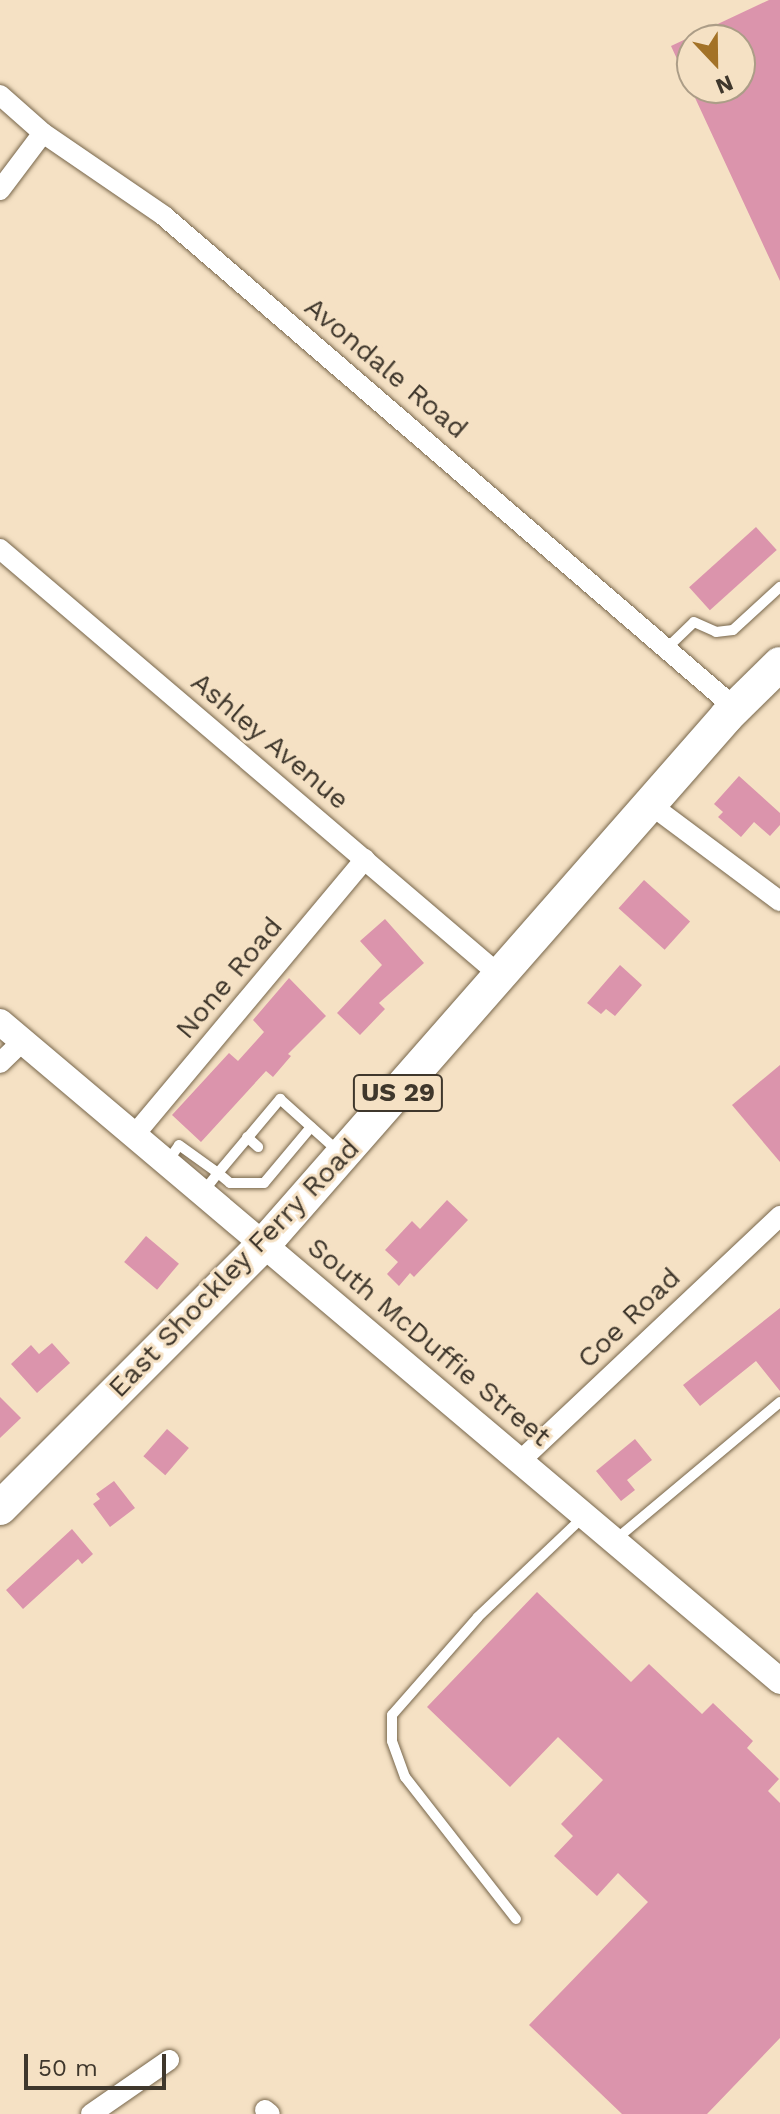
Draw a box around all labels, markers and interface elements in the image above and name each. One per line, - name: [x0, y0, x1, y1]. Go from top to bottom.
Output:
- north arrow: [676, 24, 756, 104]
- text: N: [712, 70, 737, 100]
- street label: Avondale Road: [298, 290, 474, 446]
- street label: Ashley Avenue: [184, 665, 356, 817]
- street label: None Road: [168, 910, 290, 1046]
- road number: US 29: [352, 1071, 444, 1115]
- street label: East Shockley Ferry Road: [101, 1131, 367, 1405]
- street label: South McDuffie Street: [301, 1230, 557, 1454]
- street label: Coe Road: [571, 1261, 687, 1375]
- scale bar: [28, 2038, 170, 2088]
- text: 50 m: [38, 2054, 98, 2082]

